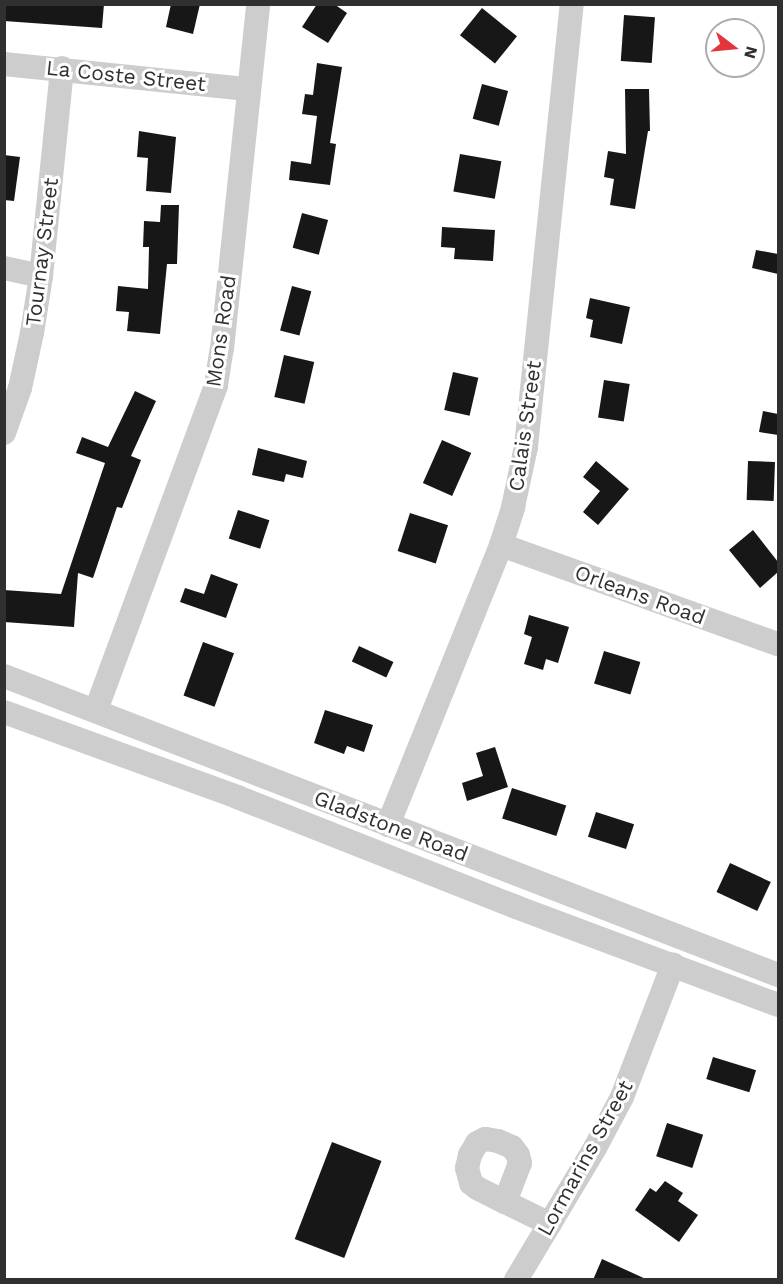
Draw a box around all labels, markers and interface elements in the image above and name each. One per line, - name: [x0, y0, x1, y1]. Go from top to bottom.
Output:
- north arrow: [705, 18, 765, 78]
- text: N: [740, 44, 762, 61]
- street label: La Coste Street: [45, 55, 207, 97]
- street label: Tournay Street: [20, 176, 64, 328]
- street label: Mons Road: [201, 273, 241, 389]
- street label: Calais Street: [503, 359, 547, 493]
- street label: Orleans Road: [571, 560, 709, 630]
- street label: Gladstone Road: [311, 785, 471, 867]
- street label: Lormarins Street: [532, 1076, 638, 1240]

